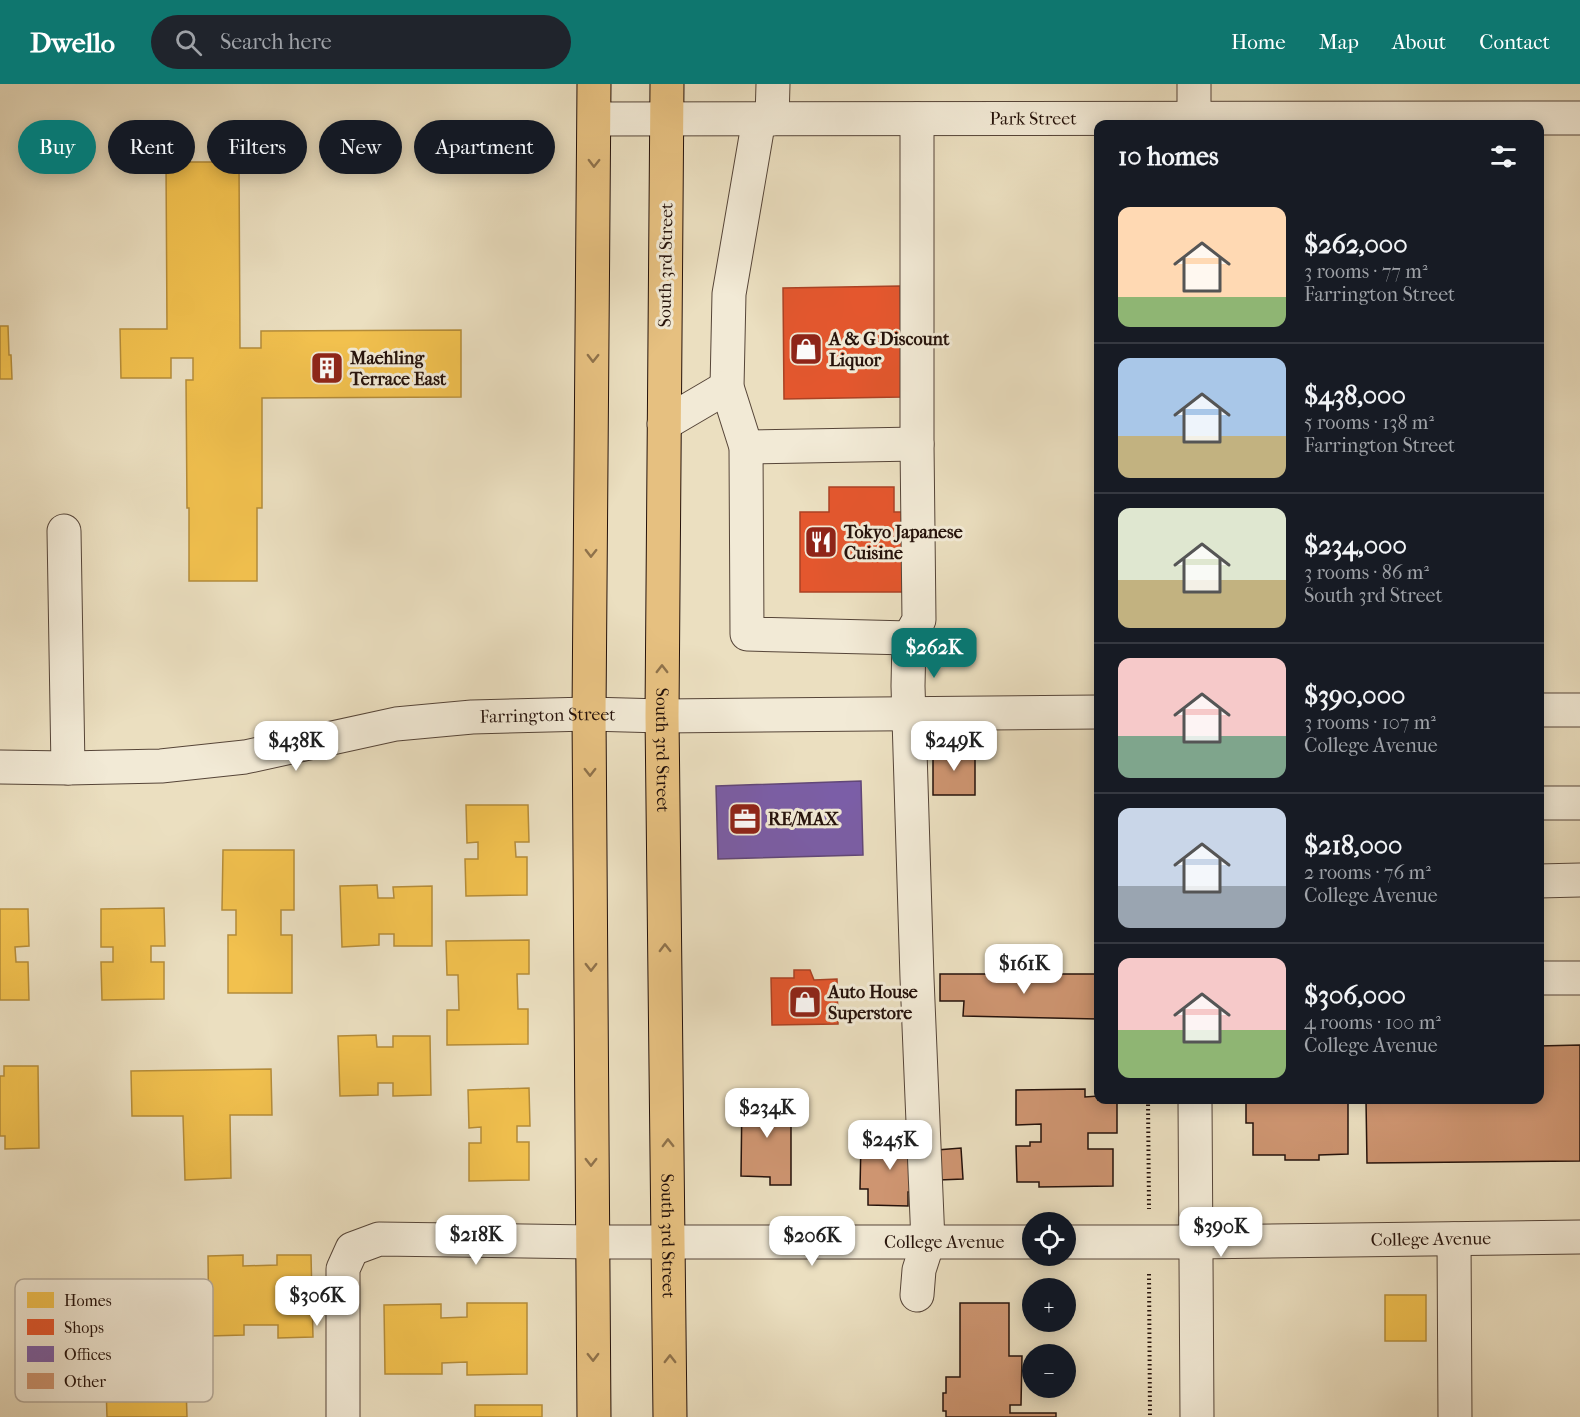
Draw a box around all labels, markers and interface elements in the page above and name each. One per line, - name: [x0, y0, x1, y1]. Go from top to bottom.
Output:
- search box: [151, 15, 571, 69]
- text: Dwello: [30, 26, 115, 59]
- icon: search: [172, 26, 205, 59]
- text: Search here: [220, 29, 332, 55]
- text: Home: [1231, 30, 1286, 54]
- text: Map: [1319, 30, 1359, 54]
- text: About: [1392, 30, 1446, 54]
- text: Contact: [1479, 30, 1550, 54]
- street label: Park Street: [989, 108, 1077, 129]
- chip: Buy: [18, 120, 96, 174]
- chip: Rent: [108, 120, 195, 174]
- chip: Filters: [207, 120, 307, 174]
- chip: New: [319, 120, 402, 174]
- chip: Apartment: [414, 120, 555, 174]
- icon: filters: [1487, 140, 1520, 173]
- text: 10 homes: [1118, 141, 1219, 172]
- one-way arrow: [588, 159, 600, 168]
- street label: South 3rd Street: [654, 202, 678, 328]
- text: $262,000: [1304, 229, 1408, 260]
- icon: home: [1166, 231, 1238, 303]
- text: 3 rooms · 77 m²: [1304, 260, 1428, 283]
- text: Farrington Street: [1304, 283, 1455, 306]
- place label: A & G Discount Liquor: [828, 329, 950, 371]
- shop icon: A & G Discount Liquor: [788, 331, 824, 367]
- place label: Maehling Terrace East: [349, 348, 447, 390]
- building icon: Maehling Terrace East: [309, 350, 345, 386]
- one-way arrow: [586, 354, 599, 363]
- text: $438,000: [1304, 380, 1406, 411]
- icon: home: [1166, 382, 1238, 454]
- text: 5 rooms · 138 m²: [1304, 411, 1434, 434]
- text: Farrington Street: [1304, 434, 1455, 457]
- place label: Tokyo Japanese Cuisine: [843, 522, 963, 564]
- restaurant icon: Tokyo Japanese Cuisine: [803, 524, 839, 560]
- text: $234,000: [1304, 530, 1407, 561]
- icon: home: [1166, 532, 1238, 604]
- one-way arrow: [585, 549, 597, 558]
- text: 3 rooms · 86 m²: [1304, 561, 1429, 584]
- text: South 3rd Street: [1304, 584, 1443, 607]
- pin: $262K: [892, 628, 976, 679]
- text: $262K: [906, 636, 962, 659]
- one-way arrow: [656, 664, 669, 673]
- text: $390,000: [1304, 680, 1405, 711]
- icon: home: [1166, 682, 1238, 754]
- street label: South 3rd Street: [652, 687, 674, 813]
- street label: Farrington Street: [479, 703, 616, 727]
- text: 3 rooms · 107 m²: [1304, 711, 1436, 734]
- pin: $438K: [254, 721, 338, 772]
- pin: $249K: [912, 721, 996, 772]
- text: $438K: [268, 729, 324, 752]
- text: $249K: [925, 729, 983, 752]
- text: College Avenue: [1304, 734, 1438, 757]
- one-way arrow: [584, 768, 596, 777]
- office icon: RE/MAX: [727, 801, 763, 837]
- place label: RE/MAX: [768, 809, 840, 830]
- text: $218,000: [1304, 830, 1402, 861]
- icon: home: [1166, 832, 1238, 904]
- text: 2 rooms · 76 m²: [1304, 861, 1431, 884]
- text: College Avenue: [1304, 884, 1438, 907]
- one-way arrow: [659, 943, 671, 952]
- pin: $161K: [982, 944, 1066, 995]
- text: $161K: [999, 952, 1049, 975]
- one-way arrow: [584, 963, 597, 972]
- text: $306,000: [1304, 980, 1406, 1011]
- place label: Auto House Superstore: [827, 982, 918, 1024]
- icon: home: [1166, 982, 1238, 1054]
- shop icon: Auto House Superstore: [787, 984, 823, 1020]
- text: 4 rooms · 100 m²: [1304, 1011, 1441, 1034]
- text: College Avenue: [1304, 1034, 1438, 1057]
- pin: $234K: [725, 1088, 809, 1139]
- text: $234K: [739, 1096, 795, 1119]
- pin: $245K: [848, 1120, 932, 1171]
- text: $245K: [862, 1128, 918, 1151]
- one-way arrow: [662, 1138, 674, 1147]
- one-way arrow: [585, 1158, 597, 1167]
- street label: South 3rd Street: [657, 1173, 679, 1299]
- pin: $390K: [1179, 1207, 1263, 1258]
- map controls: [1022, 1212, 1076, 1398]
- button: locate: [1022, 1212, 1076, 1266]
- pin: $218K: [434, 1215, 518, 1266]
- text: $390K: [1193, 1215, 1249, 1238]
- pin: $206K: [770, 1216, 854, 1267]
- text: $218K: [449, 1223, 503, 1246]
- text: $206K: [783, 1224, 841, 1247]
- street label: College Avenue: [1371, 1228, 1491, 1250]
- street label: College Avenue: [884, 1232, 1005, 1253]
- pin: $306K: [275, 1276, 359, 1327]
- button: +: [1022, 1278, 1076, 1332]
- legend: [15, 1279, 213, 1402]
- text: $306K: [289, 1284, 345, 1307]
- text: Homes: [64, 1291, 112, 1310]
- text: Shops: [64, 1318, 104, 1337]
- button: −: [1022, 1344, 1076, 1398]
- text: Offices: [64, 1345, 112, 1364]
- one-way arrow: [587, 1353, 599, 1362]
- one-way arrow: [664, 1354, 676, 1363]
- text: Other: [64, 1372, 106, 1391]

